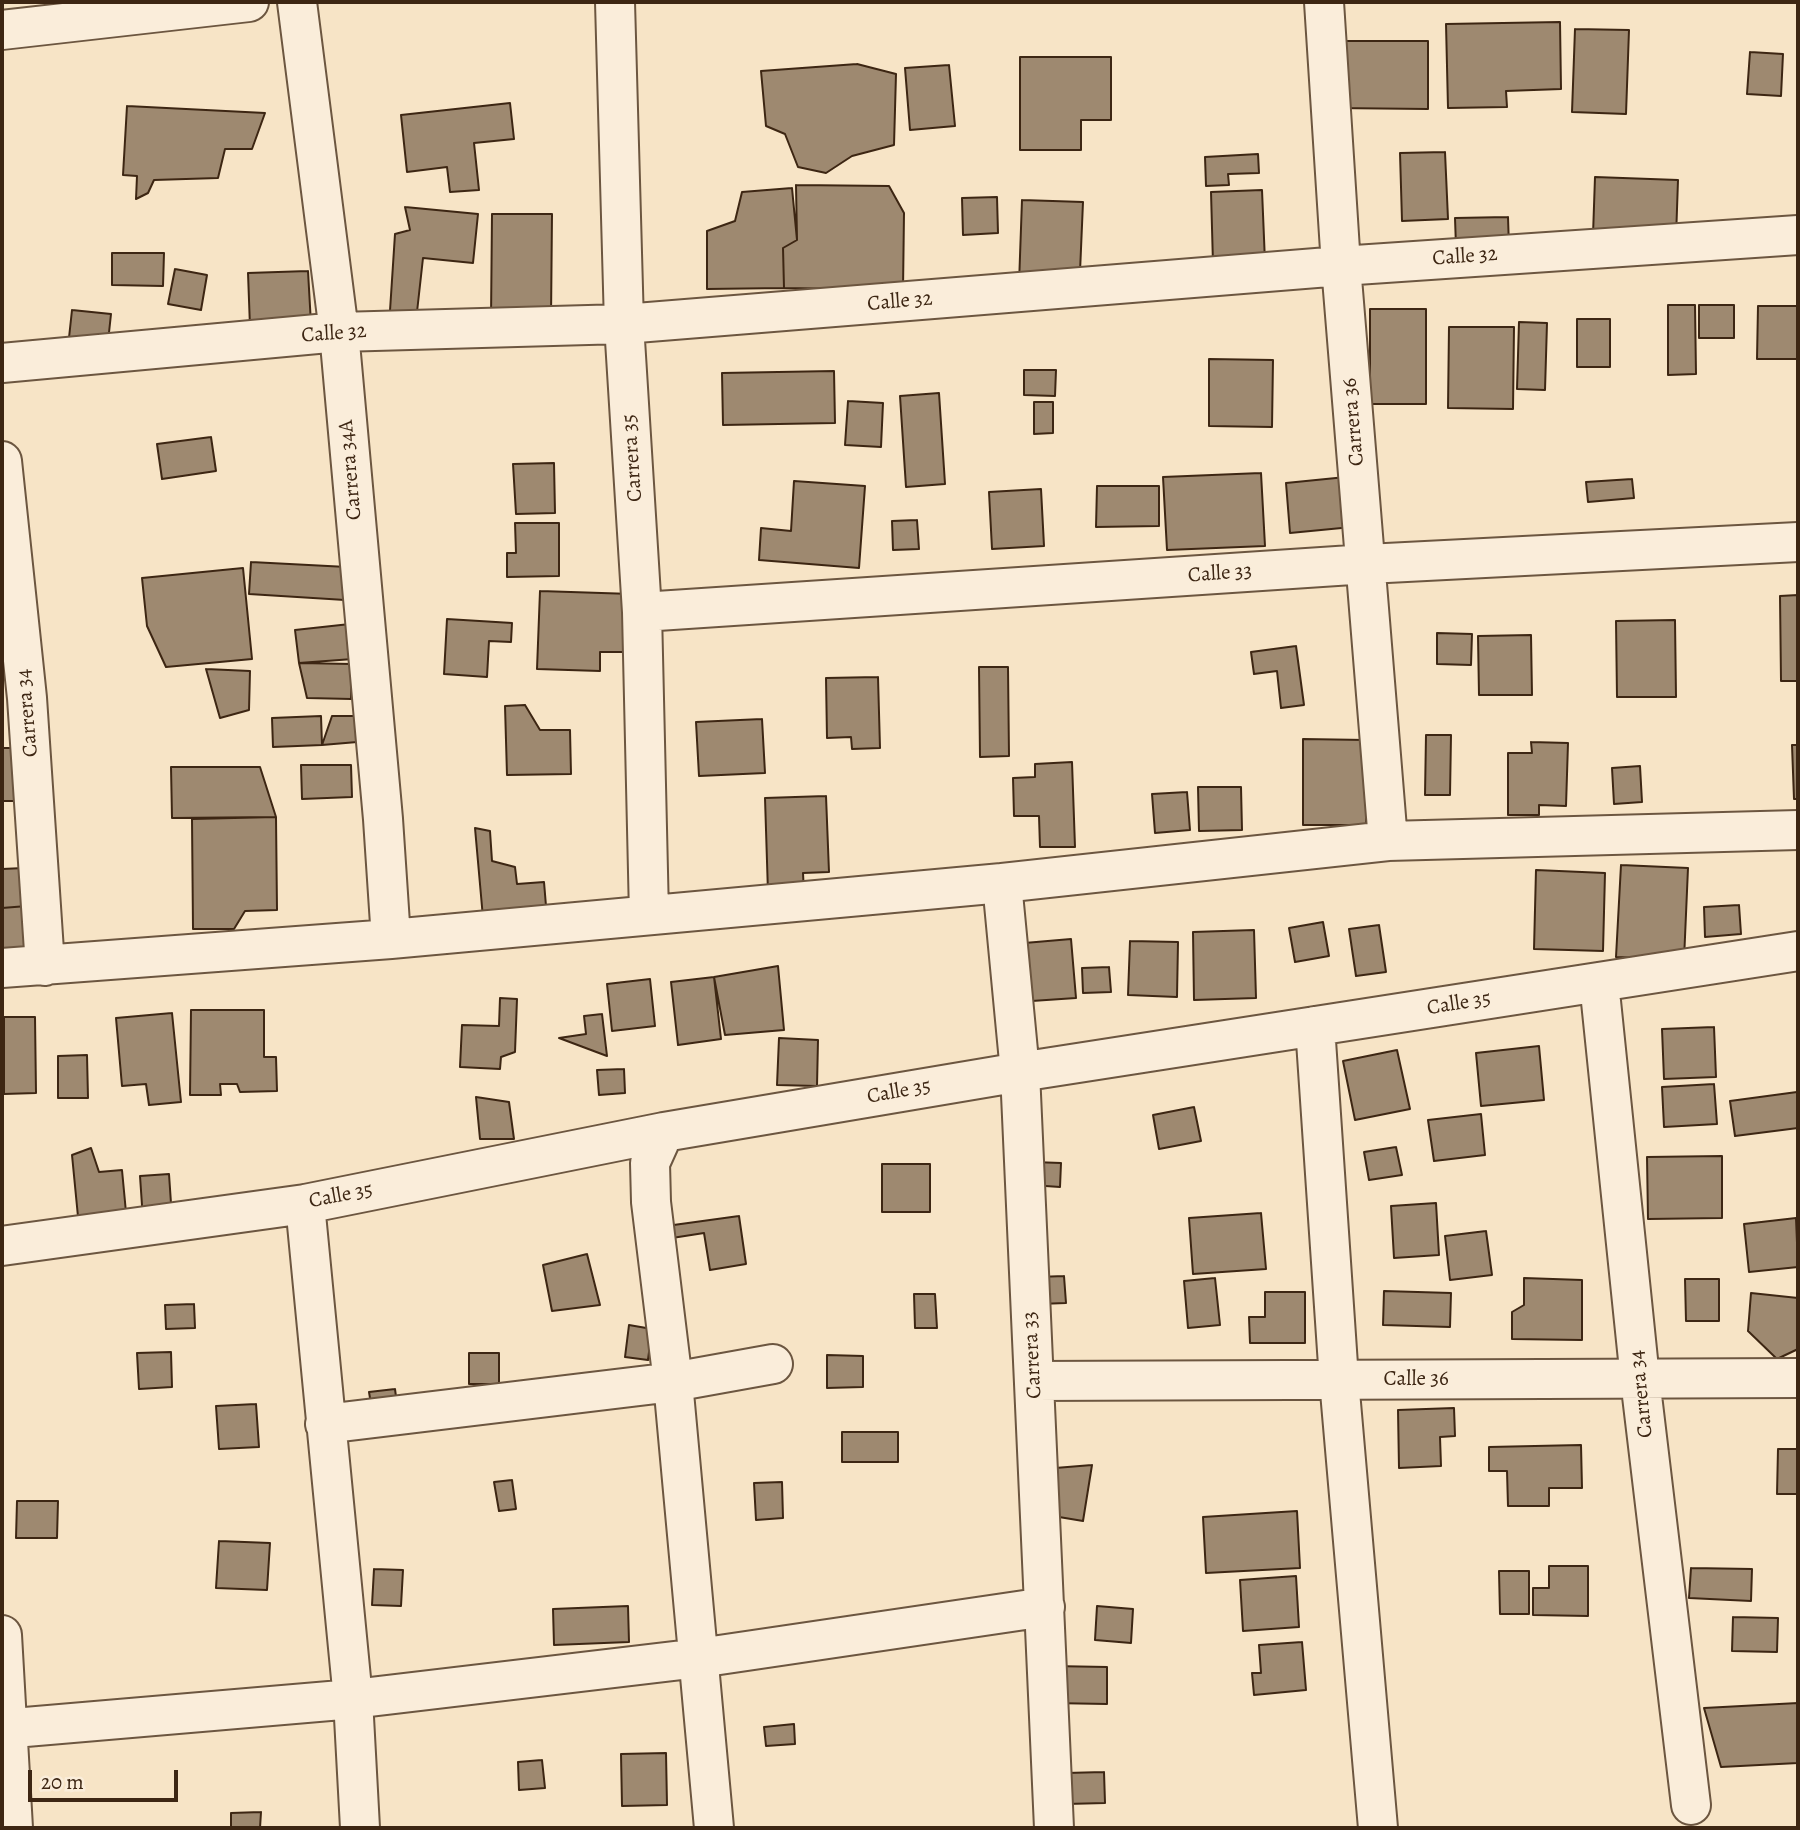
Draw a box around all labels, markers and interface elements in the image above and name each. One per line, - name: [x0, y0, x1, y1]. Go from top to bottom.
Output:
- street label: Calle 32: [1431, 242, 1499, 272]
- street label: Calle 32: [866, 287, 934, 317]
- street label: Calle 32: [300, 319, 368, 349]
- street label: Carrera 36: [1338, 377, 1370, 467]
- street label: Carrera 35: [617, 413, 649, 503]
- street label: Carrera 34A: [334, 419, 368, 521]
- street label: Calle 33: [1187, 559, 1253, 589]
- street label: Carrera 34: [12, 668, 44, 758]
- street label: Calle 35: [1425, 987, 1493, 1021]
- street label: Calle 35: [865, 1074, 933, 1110]
- street label: Calle 35: [307, 1177, 375, 1215]
- street label: Carrera 33: [1018, 1311, 1048, 1399]
- street label: Carrera 34: [1625, 1349, 1659, 1439]
- street label: Calle 36: [1383, 1367, 1449, 1393]
- scale bar: [32, 1756, 182, 1800]
- text: 20 m: [41, 1768, 84, 1796]

